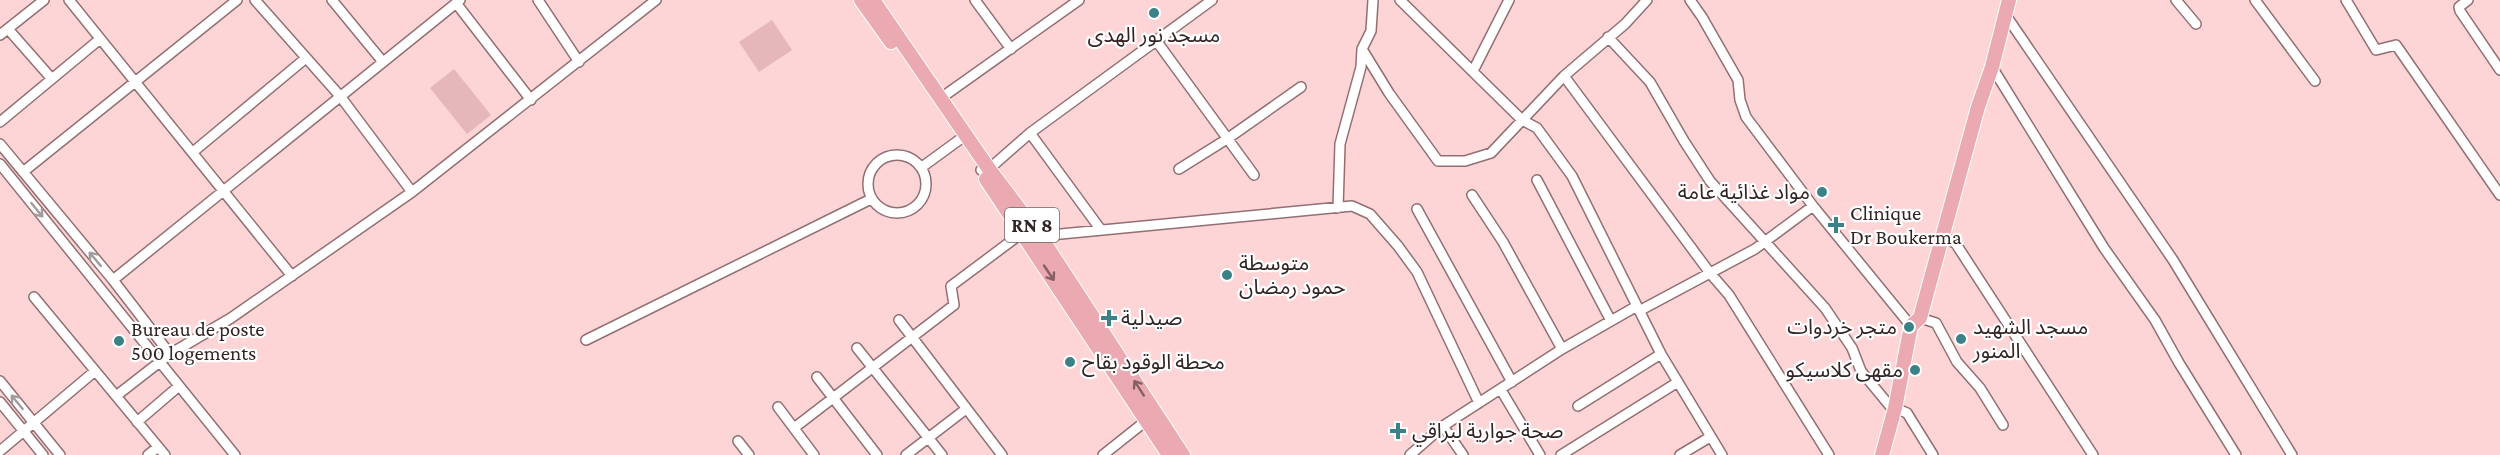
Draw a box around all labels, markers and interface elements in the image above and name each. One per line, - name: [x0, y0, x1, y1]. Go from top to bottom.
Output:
- marker: مسجد نور الهدى: [1147, 6, 1161, 20]
- place label: مسجد نور الهدى: [1088, 23, 1220, 47]
- place label: مواد غذائية عامة: [1678, 180, 1810, 204]
- marker: مواد غذائية عامة: [1815, 185, 1829, 199]
- one-way arrow: [30, 201, 43, 217]
- place label: Clinique Dr Boukerma: [1850, 201, 1962, 249]
- road number: RN 8: [1005, 208, 1059, 242]
- marker: Clinique Dr Boukerma: [1827, 216, 1845, 234]
- place label: متوسطة حمود رمضان: [1239, 251, 1346, 299]
- one-way arrow: [88, 252, 102, 267]
- one-way arrow: [1043, 264, 1055, 281]
- marker: متوسطة حمود رمضان: [1220, 268, 1234, 282]
- place label: صيدلية: [1121, 306, 1183, 330]
- marker: صيدلية: [1102, 311, 1116, 325]
- place label: متجر خردوات: [1787, 315, 1897, 339]
- place label: مسجد الشهيد المنور: [1972, 315, 2088, 363]
- place label: Bureau de poste 500 logements: [131, 317, 265, 365]
- marker: متجر خردوات: [1902, 320, 1916, 334]
- marker: مسجد الشهيد المنور: [1954, 332, 1968, 346]
- marker: Bureau de poste 500 logements: [112, 334, 126, 348]
- place label: محطة الوقود بقاح: [1082, 350, 1225, 377]
- marker: محطة الوقود بقاح: [1063, 355, 1077, 369]
- place label: مقهى كلاسيكو: [1785, 358, 1903, 382]
- marker: مقهى كلاسيكو: [1908, 363, 1922, 377]
- one-way arrow: [1133, 380, 1146, 397]
- one-way arrow: [10, 394, 23, 410]
- place label: صحة جوارية لبراقي: [1412, 419, 1564, 447]
- marker: صحة جوارية لبراقي: [1389, 422, 1407, 440]

